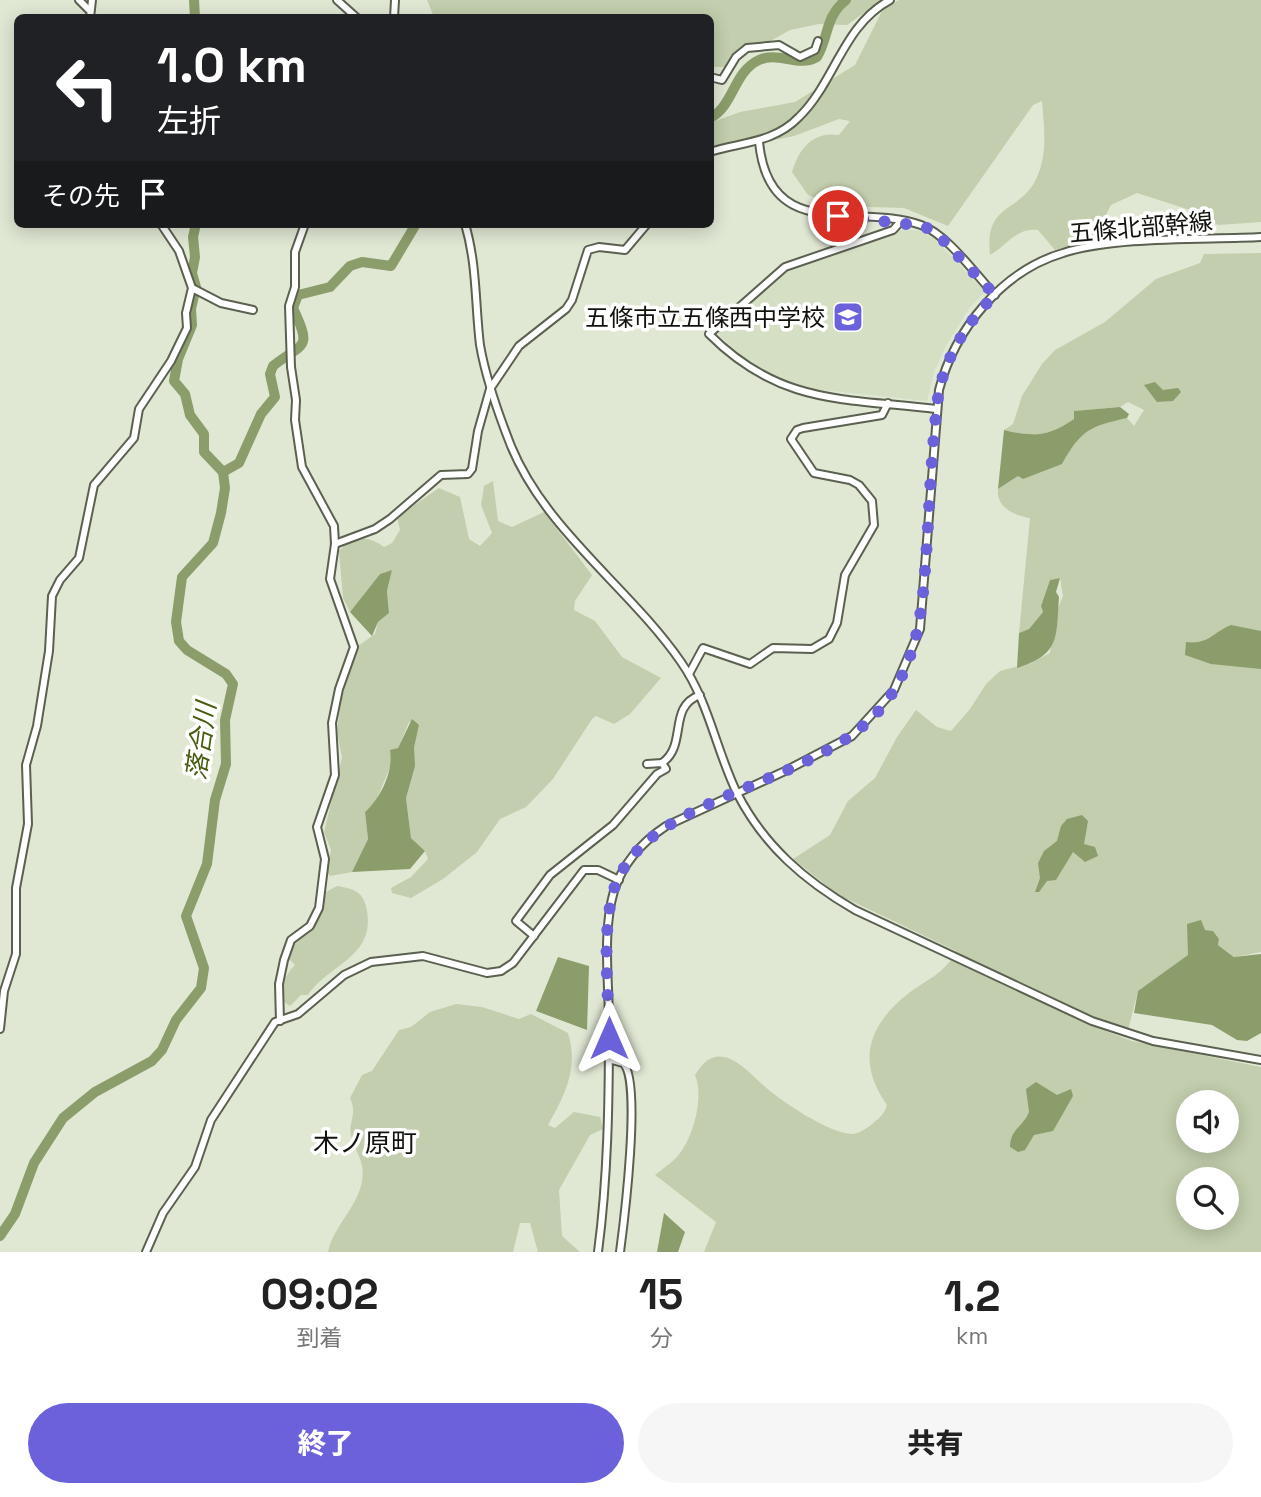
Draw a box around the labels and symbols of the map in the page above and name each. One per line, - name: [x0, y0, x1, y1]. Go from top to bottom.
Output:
- pin: [808, 186, 868, 246]
- street label: 五條北部幹線: [1068, 205, 1214, 249]
- school or university icon: 五條市立五條西中学校: [831, 300, 865, 334]
- place label: 五條市立五條西中学校: [585, 302, 825, 333]
- water label: 落合川: [179, 697, 224, 782]
- position arrow: [572, 1001, 646, 1075]
- district label: 木ノ原町: [313, 1126, 417, 1160]

